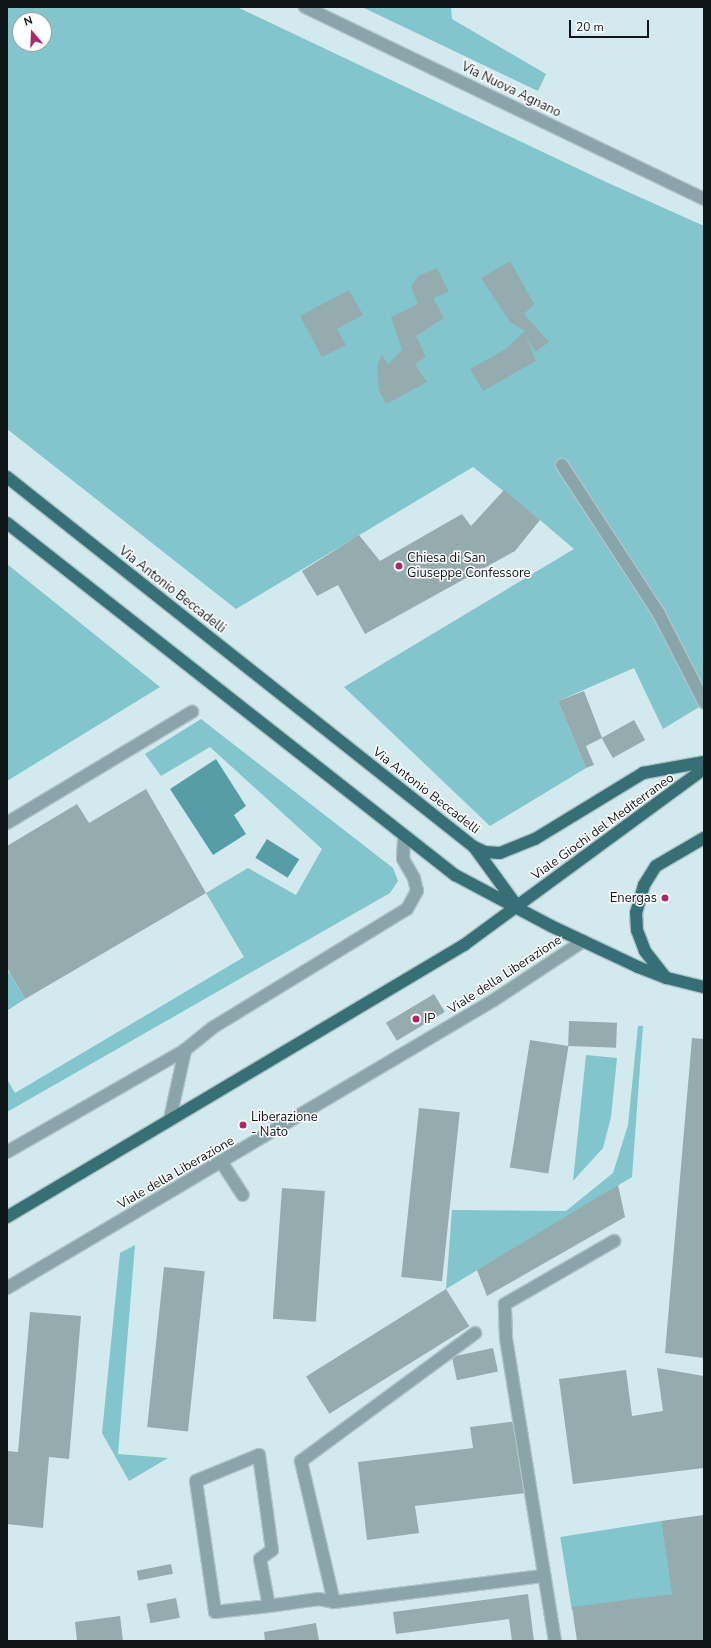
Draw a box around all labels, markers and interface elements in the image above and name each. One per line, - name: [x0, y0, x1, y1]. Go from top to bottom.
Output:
- north arrow: [12, 12, 52, 52]
- scale bar: [571, 12, 651, 38]
- text: N: [22, 13, 35, 30]
- text: 20 m: [576, 19, 604, 35]
- street label: Via Nuova Agnano: [459, 59, 563, 121]
- street label: Via Antonio Beccadelli: [115, 543, 229, 637]
- place label: Chiesa di San Giuseppe Confessore: [407, 551, 531, 582]
- marker: Chiesa di San Giuseppe Confessore: [394, 561, 404, 571]
- street label: Via Antonio Beccadelli: [369, 744, 483, 838]
- street label: Viale Giochi del Mediterraneo: [529, 770, 677, 884]
- place label: Energas: [610, 890, 657, 906]
- marker: Energas: [660, 893, 670, 903]
- street label: Viale della Liberazione: [445, 933, 565, 1017]
- place label: IP: [424, 1011, 436, 1027]
- marker: IP: [411, 1014, 421, 1024]
- place label: Liberazione - Nato: [251, 1110, 318, 1141]
- marker: Liberazione - Nato: [238, 1120, 248, 1130]
- street label: Viale della Liberazione: [115, 1133, 237, 1213]

